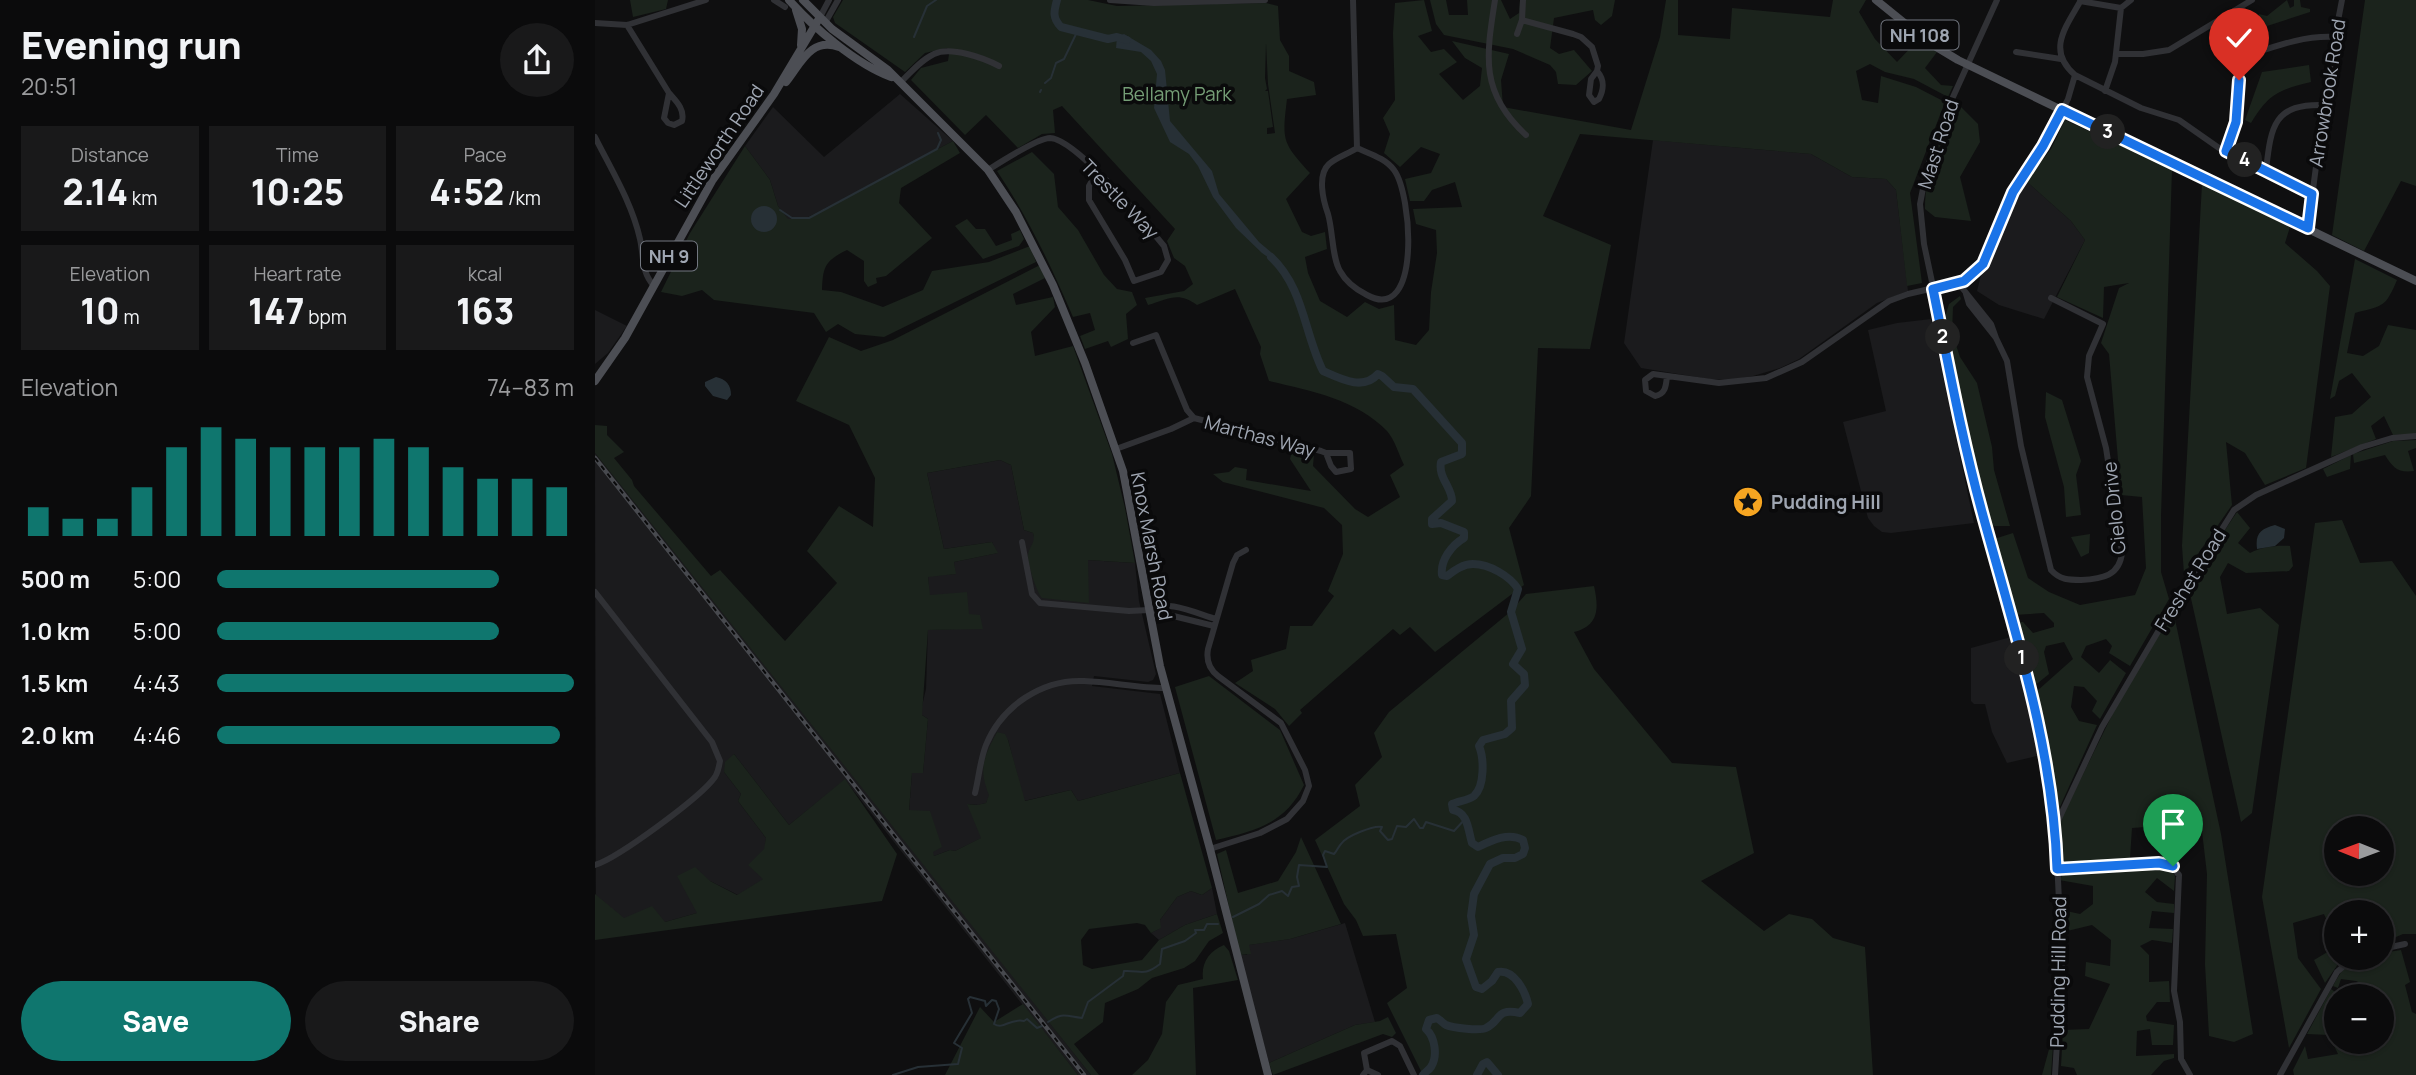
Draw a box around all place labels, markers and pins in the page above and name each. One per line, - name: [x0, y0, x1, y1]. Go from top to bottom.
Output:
- pin: [2209, 8, 2269, 80]
- pin: 3: [2091, 114, 2125, 150]
- pin: 4: [2227, 142, 2263, 178]
- pin: 2: [1925, 320, 1961, 354]
- place icon: Pudding Hill: [1731, 485, 1765, 519]
- place label: Pudding Hill: [1771, 489, 1881, 515]
- pin: 1: [2005, 640, 2039, 676]
- pin: [2143, 794, 2203, 866]

